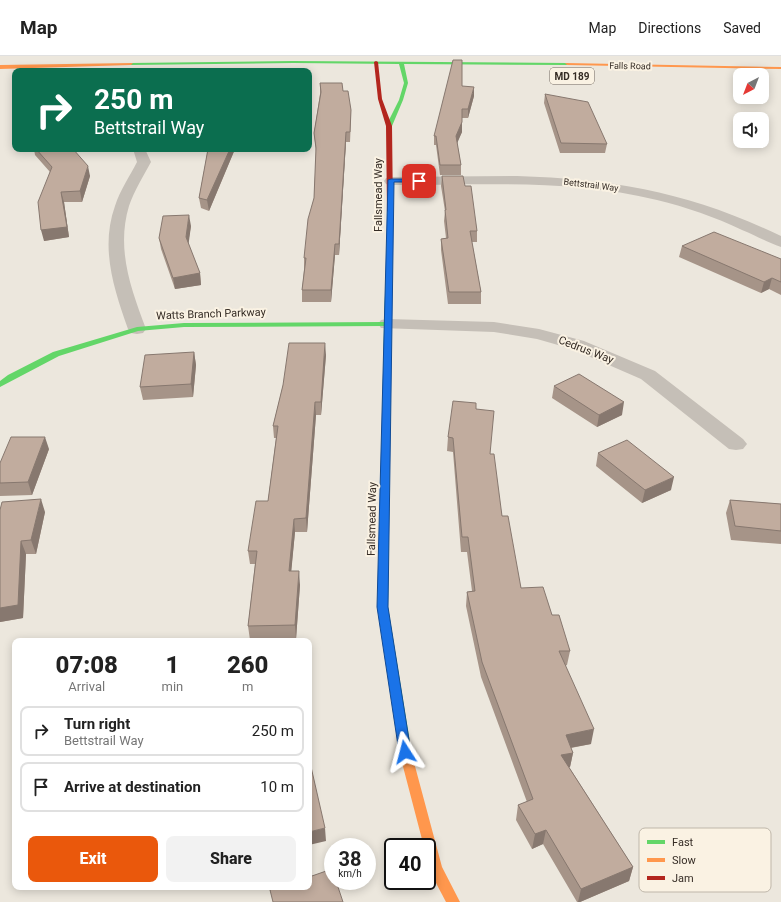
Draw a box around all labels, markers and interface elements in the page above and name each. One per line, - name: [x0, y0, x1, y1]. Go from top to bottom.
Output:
- text: Map: [20, 16, 58, 39]
- text: Map: [589, 20, 616, 36]
- text: Directions: [638, 20, 701, 36]
- text: Saved: [723, 20, 761, 36]
- street label: Falls Road: [609, 61, 651, 71]
- road number: MD 189: [550, 68, 594, 84]
- north arrow: [733, 68, 769, 104]
- map controls: [733, 68, 769, 148]
- text: 250 m: [94, 83, 173, 116]
- icon: right: [28, 84, 80, 136]
- button: sound: [733, 112, 769, 148]
- text: Bettstrail Way: [94, 117, 204, 138]
- street label: Fallsmead Way: [372, 157, 385, 232]
- pin: [402, 164, 436, 198]
- icon: arrive: [408, 170, 430, 192]
- street label: Bettstrail Way: [563, 177, 620, 193]
- street label: Watts Branch Parkway: [156, 306, 267, 322]
- street label: Cedrus Way: [557, 334, 616, 367]
- street label: Fallsmead Way: [365, 481, 379, 556]
- text: 07:08: [56, 651, 118, 679]
- text: 1: [165, 651, 179, 679]
- text: 260: [227, 651, 268, 679]
- text: Arrival: [68, 679, 105, 694]
- text: min: [162, 679, 183, 694]
- text: m: [242, 679, 253, 694]
- text: Turn right: [64, 715, 130, 733]
- icon: right: [30, 720, 52, 742]
- text: 250 m: [252, 722, 294, 740]
- position arrow: [384, 731, 426, 773]
- text: Bettstrail Way: [64, 733, 144, 748]
- icon: arrive: [30, 776, 52, 798]
- text: Arrive at destination: [64, 778, 201, 796]
- text: 10 m: [260, 778, 294, 796]
- legend: [639, 828, 771, 892]
- button: Exit: [28, 836, 158, 882]
- button: Share: [166, 836, 296, 882]
- text: Fast: [672, 836, 694, 849]
- speed limit sign: 40: [384, 838, 436, 890]
- text: 38: [339, 847, 361, 871]
- text: Slow: [672, 854, 696, 867]
- text: km/h: [338, 868, 362, 879]
- text: Jam: [672, 872, 694, 885]

